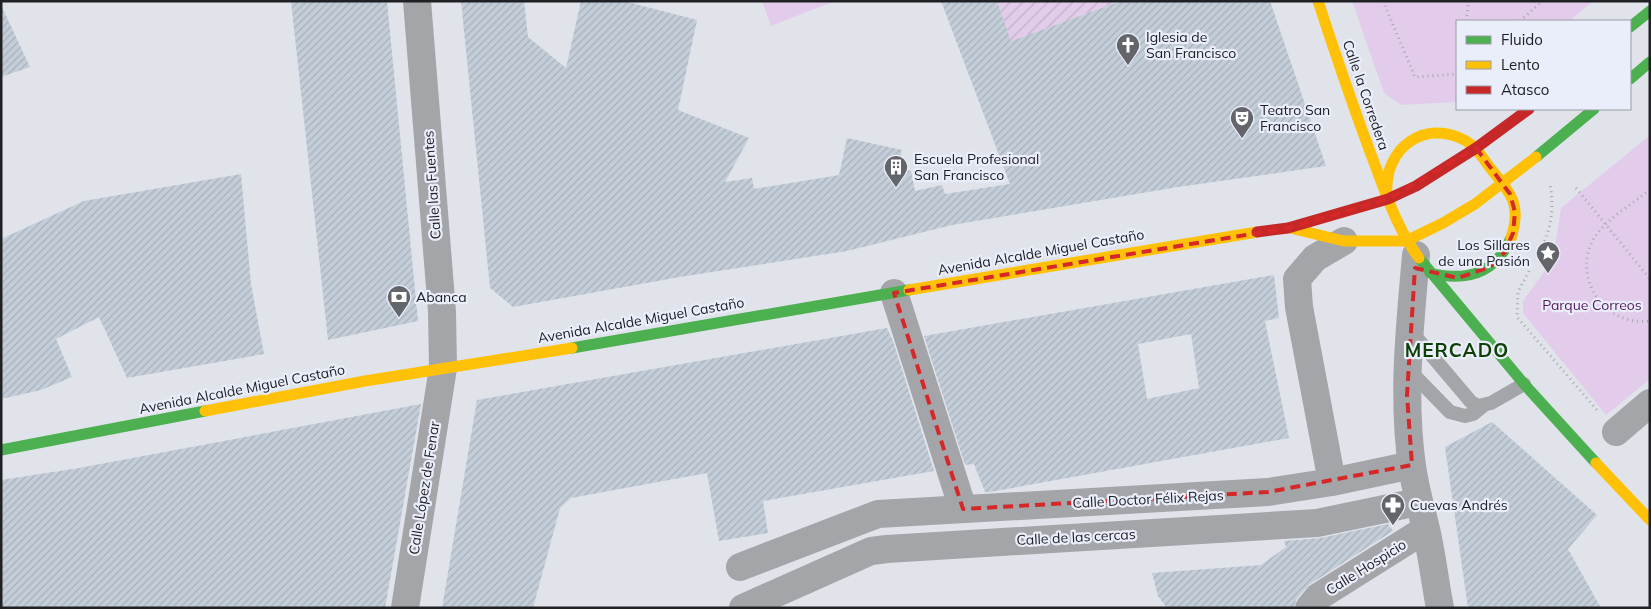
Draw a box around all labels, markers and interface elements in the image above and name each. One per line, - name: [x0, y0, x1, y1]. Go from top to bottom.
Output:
- legend: [1456, 20, 1631, 110]
- place label: Iglesia de San Francisco: [1146, 28, 1236, 62]
- text: Fluido: [1501, 30, 1543, 49]
- church icon: Iglesia de San Francisco: [1115, 32, 1141, 66]
- street label: Calle la Corredera: [1339, 38, 1393, 152]
- text: Lento: [1501, 55, 1540, 74]
- text: Atasco: [1501, 80, 1549, 99]
- place label: Teatro San Francisco: [1260, 101, 1330, 135]
- theatre icon: Teatro San Francisco: [1229, 105, 1255, 139]
- street label: Calle las Fuentes: [419, 130, 445, 240]
- place label: Escuela Profesional San Francisco: [914, 150, 1039, 184]
- building icon: Escuela Profesional San Francisco: [883, 154, 909, 188]
- street label: Avenida Alcalde Miguel Castaño: [936, 225, 1146, 279]
- place label: Los Sillares de una Pasión: [1438, 236, 1530, 270]
- place icon: Los Sillares de una Pasión: [1535, 240, 1561, 274]
- bank icon: Abanca: [386, 284, 412, 318]
- place label: Abanca: [416, 288, 467, 306]
- street label: Avenida Alcalde Miguel Castaño: [536, 293, 746, 347]
- park label: Parque Correos: [1542, 296, 1642, 314]
- district label: MERCADO: [1405, 338, 1509, 362]
- street label: Avenida Alcalde Miguel Castaño: [138, 360, 346, 418]
- street label: Calle López de Fenar: [405, 419, 444, 556]
- street label: Calle Doctor Félix Rejas: [1072, 486, 1224, 512]
- pharmacy icon: Cuevas Andrés: [1380, 492, 1406, 526]
- place label: Cuevas Andrés: [1410, 496, 1508, 514]
- street label: Calle de las cercas: [1016, 525, 1136, 549]
- street label: Calle Hospicio: [1322, 535, 1410, 599]

